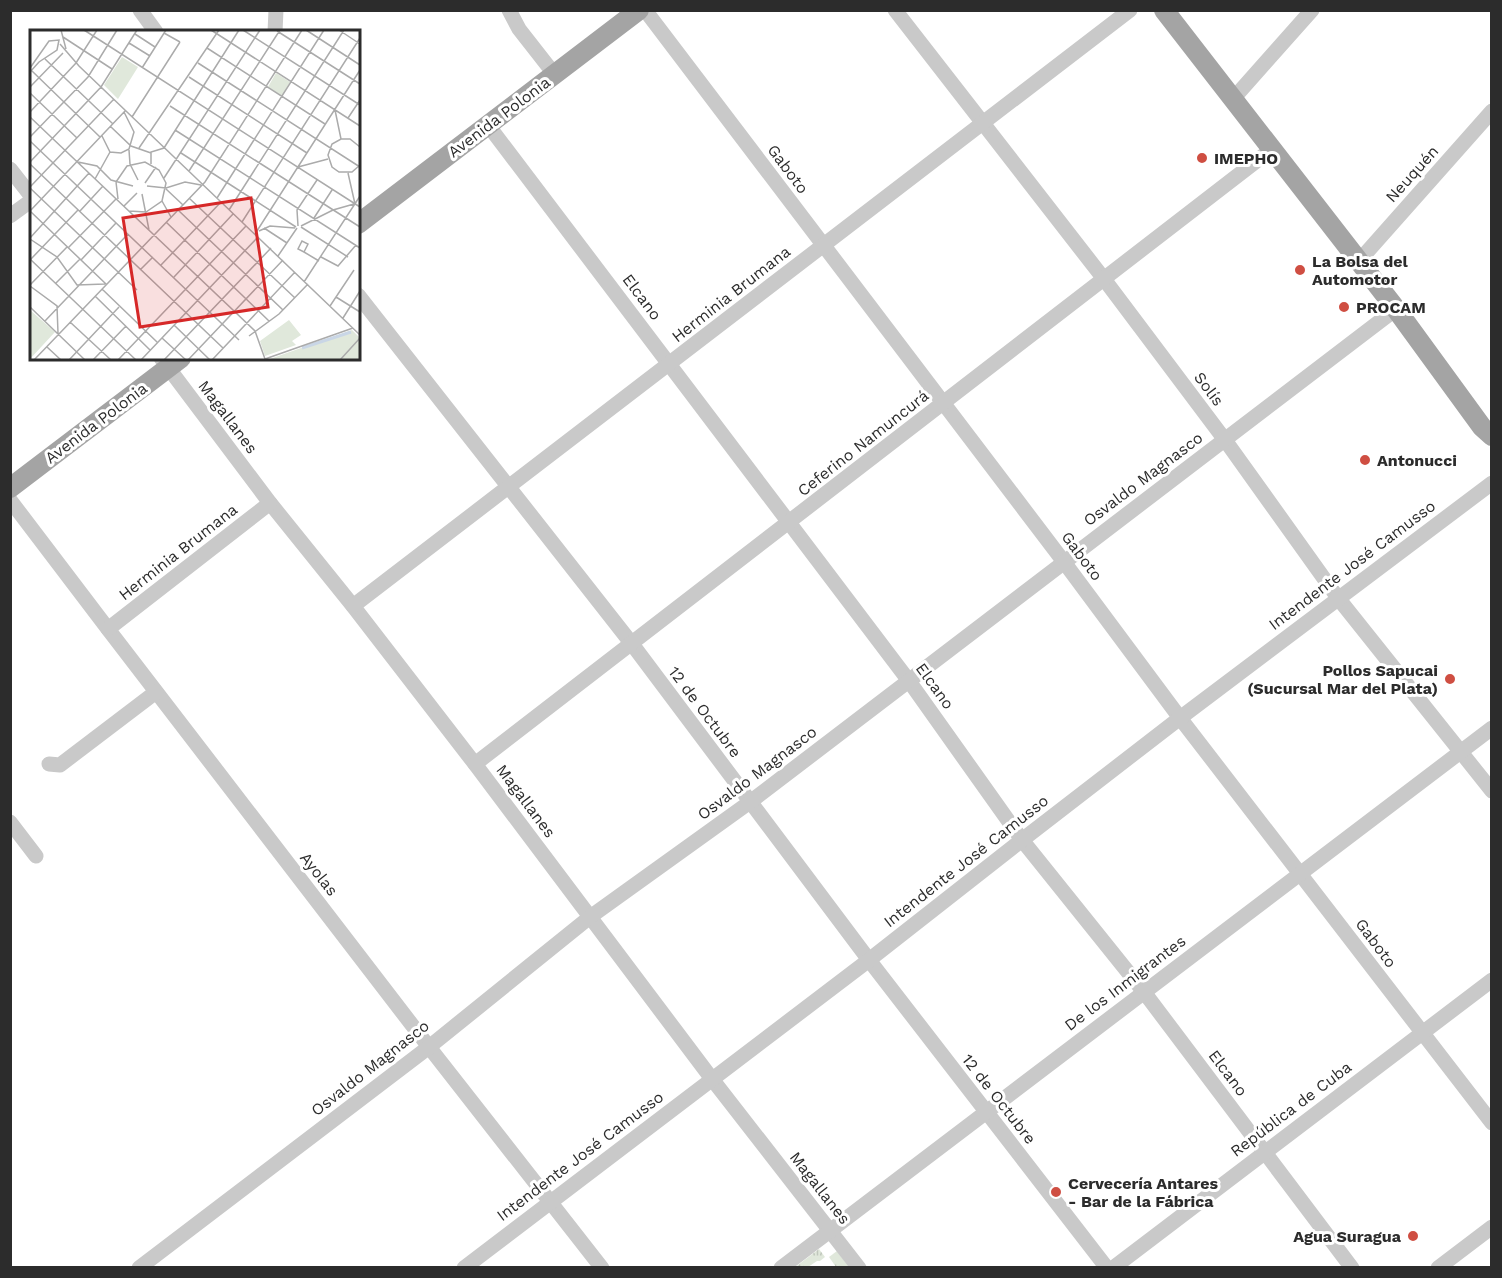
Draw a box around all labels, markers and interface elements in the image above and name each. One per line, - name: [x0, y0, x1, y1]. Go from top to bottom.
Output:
- inset map: [30, 30, 360, 360]
- street label: Avenida Polonia: [444, 72, 554, 162]
- street label: Gaboto: [763, 141, 813, 197]
- street label: Neuquén: [1382, 142, 1442, 206]
- place label: IMEPHO: [1214, 149, 1278, 168]
- marker: IMEPHO: [1195, 151, 1209, 165]
- street label: Herminia Brumana: [668, 242, 794, 346]
- place label: La Bolsa del Automotor: [1312, 252, 1409, 289]
- marker: La Bolsa del Automotor: [1293, 263, 1307, 277]
- street label: Elcano: [619, 270, 665, 324]
- place label: PROCAM: [1356, 298, 1426, 317]
- marker: PROCAM: [1337, 300, 1351, 314]
- street label: Solís: [1190, 368, 1228, 410]
- street label: Magallanes: [194, 377, 262, 457]
- street label: Avenida Polonia: [41, 378, 151, 468]
- street label: Ceferino Namuncurá: [794, 386, 932, 500]
- street label: Osvaldo Magnasco: [1080, 428, 1206, 530]
- place label: Antonucci: [1377, 451, 1457, 470]
- marker: Antonucci: [1358, 453, 1372, 467]
- street label: Intendente José Camusso: [1265, 496, 1439, 634]
- street label: Herminia Brumana: [115, 500, 241, 604]
- street label: Gaboto: [1057, 528, 1107, 584]
- street label: Elcano: [912, 659, 958, 713]
- place label: Pollos Sapucai (Sucursal Mar del Plata): [1247, 661, 1438, 698]
- street label: 12 de Octubre: [665, 663, 745, 761]
- marker: Pollos Sapucai (Sucursal Mar del Plata): [1443, 672, 1457, 686]
- street label: Osvaldo Magnasco: [694, 722, 820, 824]
- street label: Magallanes: [492, 761, 560, 841]
- street label: Intendente José Camusso: [880, 791, 1052, 931]
- street label: Ayolas: [296, 848, 342, 900]
- street label: Gaboto: [1351, 915, 1401, 971]
- street label: De los Inmigrantes: [1061, 931, 1189, 1035]
- street label: Osvaldo Magnasco: [307, 1016, 433, 1120]
- street label: Elcano: [1205, 1046, 1251, 1100]
- street label: 12 de Octubre: [958, 1050, 1040, 1148]
- street label: República de Cuba: [1227, 1057, 1355, 1161]
- street label: Intendente José Camusso: [493, 1087, 667, 1225]
- street label: Magallanes: [786, 1148, 854, 1228]
- place label: Cervecería Antares - Bar de la Fábrica: [1068, 1174, 1218, 1211]
- marker: Cervecería Antares - Bar de la Fábrica: [1049, 1185, 1063, 1199]
- place label: Agua Suragua: [1293, 1227, 1402, 1246]
- marker: Agua Suragua: [1406, 1229, 1420, 1243]

